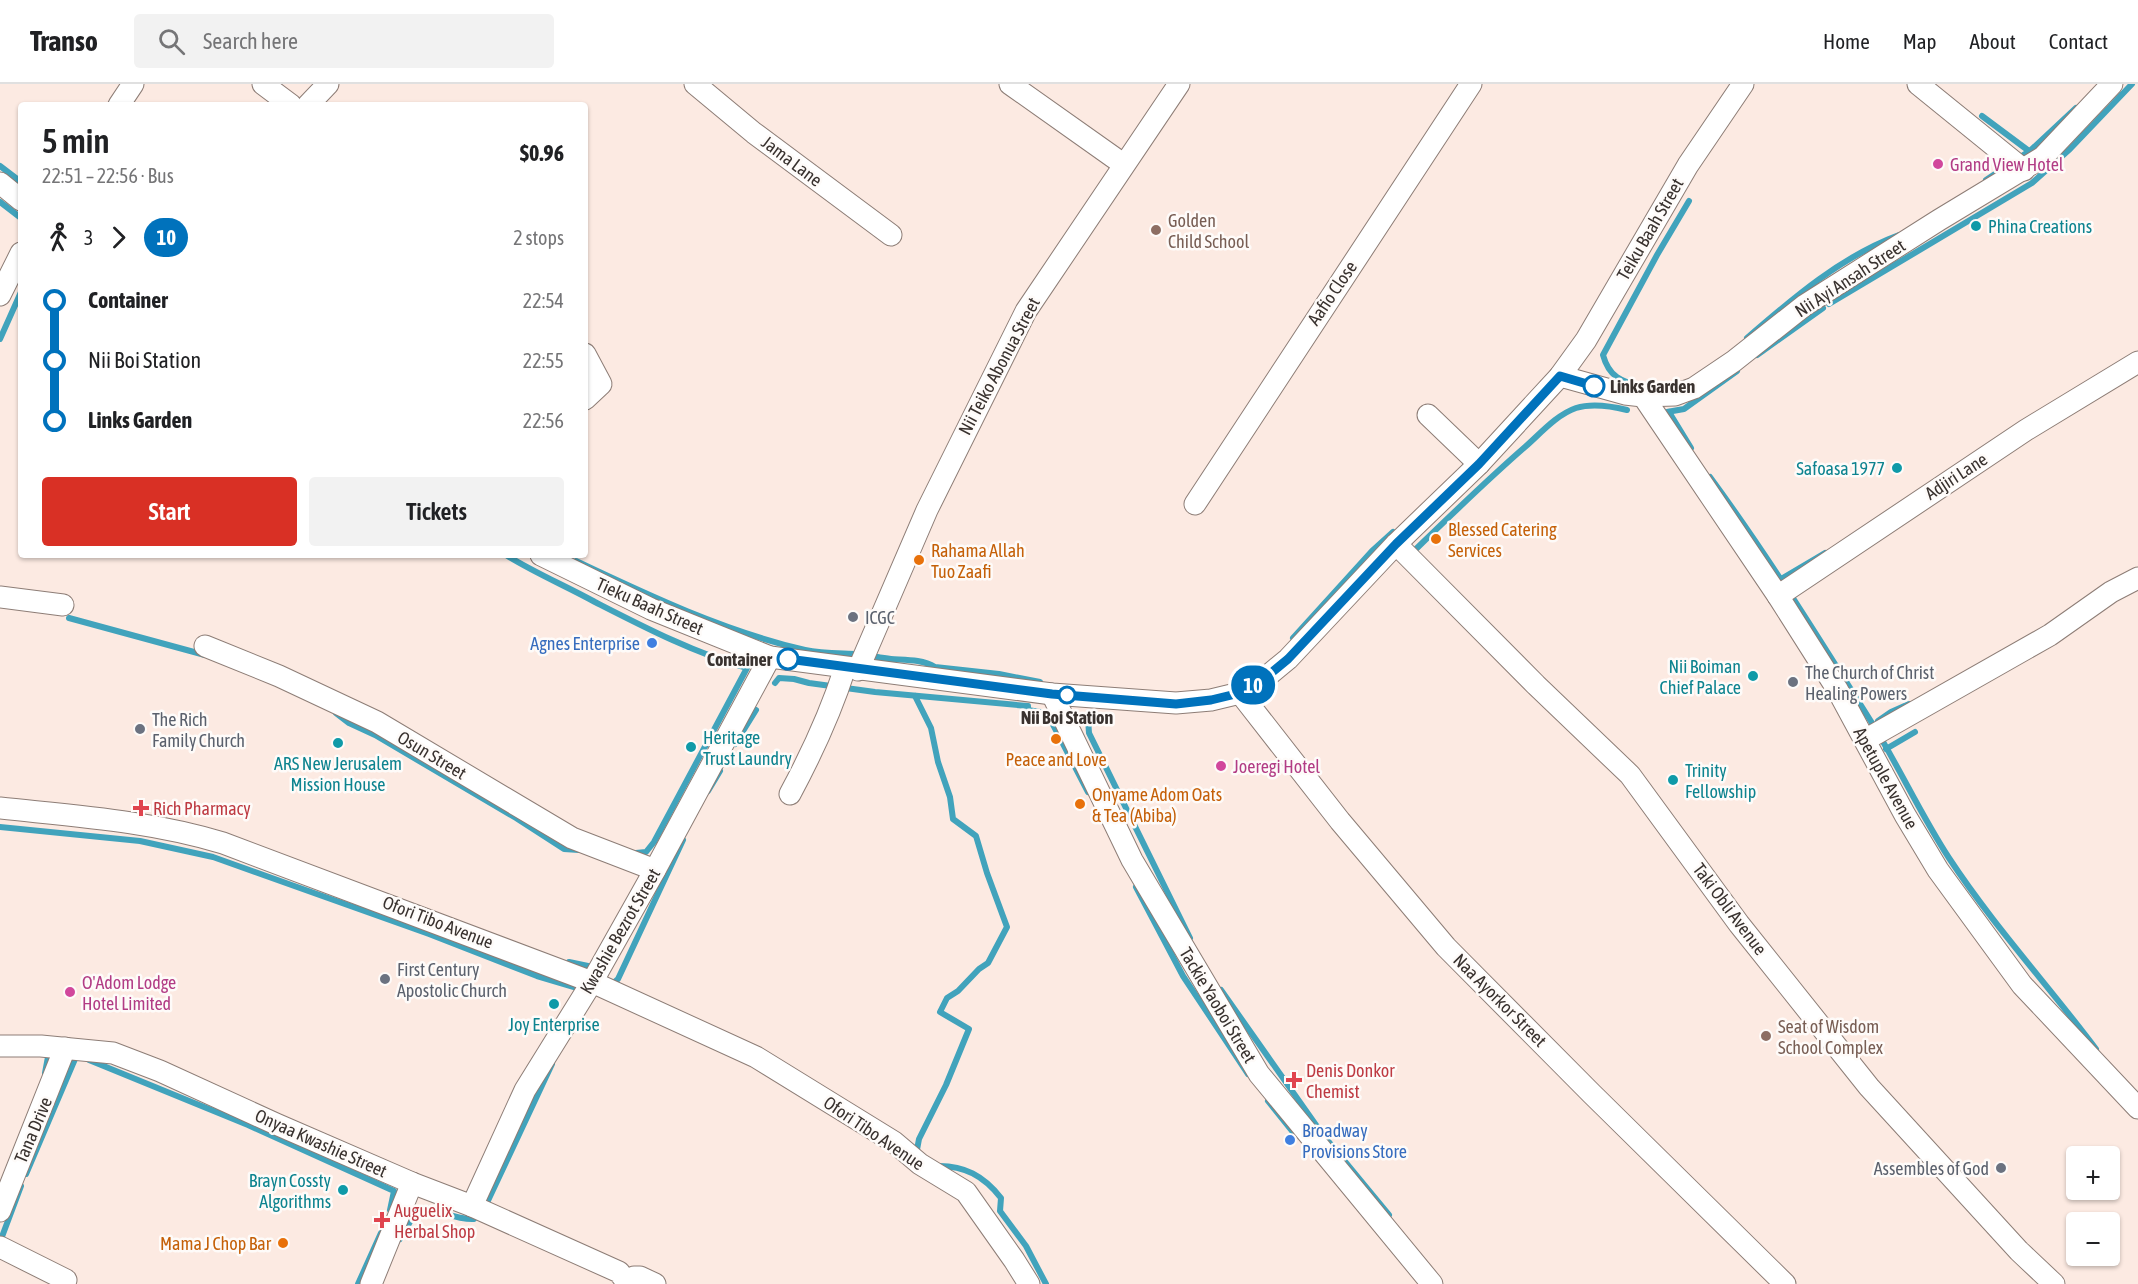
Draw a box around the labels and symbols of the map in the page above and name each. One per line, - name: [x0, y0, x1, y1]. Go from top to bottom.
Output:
- street label: Jama Lane: [758, 131, 826, 191]
- place label: Grand View Hotel: [1950, 154, 2064, 175]
- marker: Grand View Hotel: [1931, 157, 1945, 171]
- street label: Teiku Baah Street: [1612, 174, 1688, 284]
- place label: Golden Child School: [1168, 210, 1249, 252]
- place label: Phina Creations: [1988, 216, 2092, 237]
- marker: Phina Creations: [1969, 219, 1983, 233]
- marker: Golden Child School: [1149, 223, 1163, 237]
- street label: Nii Ayi Ansah Street: [1791, 235, 1909, 321]
- street label: Aafio Close: [1303, 257, 1361, 329]
- street label: Nii Teiko Abonua Street: [954, 294, 1044, 438]
- marker: Links Garden: [1583, 375, 1605, 397]
- place label: Links Garden: [1610, 376, 1695, 397]
- street label: Adjiri Lane: [1921, 448, 1991, 504]
- place label: Safoasa 1977: [1796, 458, 1885, 479]
- marker: Safoasa 1977: [1890, 461, 1904, 475]
- place label: Blessed Catering Services: [1448, 519, 1557, 561]
- marker: Blessed Catering Services: [1429, 532, 1443, 546]
- place label: Rahama Allah Tuo Zaafi: [931, 540, 1025, 582]
- marker: Rahama Allah Tuo Zaafi: [912, 553, 926, 567]
- street label: Tieku Baah Street: [593, 573, 707, 639]
- place label: ICGC: [865, 607, 895, 628]
- marker: ICGC: [846, 610, 860, 624]
- place label: Agnes Enterprise: [530, 633, 640, 654]
- marker: Agnes Enterprise: [645, 636, 659, 650]
- marker: Container: [777, 648, 799, 670]
- place label: Container: [707, 649, 773, 670]
- place label: Nii Boiman Chief Palace: [1660, 656, 1741, 698]
- place label: The Church of Christ Healing Powers: [1805, 662, 1934, 704]
- line badge: 10: [1226, 666, 1280, 704]
- marker: Nii Boiman Chief Palace: [1746, 669, 1760, 683]
- marker: The Church of Christ Healing Powers: [1786, 675, 1800, 689]
- marker: Nii Boi Station: [1058, 686, 1076, 704]
- place label: Nii Boi Station: [1021, 707, 1114, 728]
- place label: The Rich Family Church: [152, 709, 245, 751]
- marker: The Rich Family Church: [133, 722, 147, 736]
- street label: Apetuple Avenue: [1849, 723, 1923, 833]
- street label: Osun Street: [394, 726, 470, 784]
- place label: Heritage Trust Laundry: [703, 727, 792, 769]
- marker: Peace and Love: [1049, 732, 1063, 746]
- marker: ARS New Jerusalem Mission House: [331, 736, 345, 750]
- marker: Heritage Trust Laundry: [684, 740, 698, 754]
- place label: Peace and Love: [1005, 749, 1107, 770]
- place label: ARS New Jerusalem Mission House: [274, 753, 402, 795]
- place label: Joeregi Hotel: [1233, 756, 1320, 777]
- marker: Joeregi Hotel: [1214, 759, 1228, 773]
- place label: Trinity Fellowship: [1685, 760, 1756, 802]
- marker: Trinity Fellowship: [1666, 773, 1680, 787]
- place label: Onyame Adom Oats & Tea (Abiba): [1092, 784, 1222, 826]
- marker: Onyame Adom Oats & Tea (Abiba): [1073, 797, 1087, 811]
- place label: Rich Pharmacy: [153, 798, 251, 819]
- marker: Rich Pharmacy: [134, 801, 148, 815]
- street label: Taki Obli Avenue: [1689, 859, 1771, 959]
- street label: Kwashie Bezrot Street: [576, 865, 664, 997]
- street label: Ofori Tibo Avenue: [380, 891, 496, 953]
- street label: Tackie Yaoboi Street: [1175, 944, 1261, 1066]
- street label: Naa Ayorkor Street: [1449, 949, 1551, 1051]
- place label: First Century Apostolic Church: [397, 959, 507, 1001]
- place label: O'Adom Lodge Hotel Limited: [82, 972, 176, 1014]
- marker: First Century Apostolic Church: [378, 972, 392, 986]
- marker: O'Adom Lodge Hotel Limited: [63, 985, 77, 999]
- marker: Joy Enterprise: [547, 997, 561, 1011]
- place label: Joy Enterprise: [508, 1014, 600, 1035]
- place label: Seat of Wisdom School Complex: [1778, 1016, 1883, 1058]
- marker: Seat of Wisdom School Complex: [1759, 1029, 1773, 1043]
- place label: Denis Donkor Chemist: [1306, 1060, 1395, 1102]
- marker: Denis Donkor Chemist: [1287, 1073, 1301, 1087]
- street label: Ofori Tibo Avenue: [820, 1092, 928, 1174]
- street label: Tana Drive: [10, 1094, 56, 1166]
- street label: Onyaa Kwashie Street: [252, 1104, 390, 1182]
- place label: Broadway Provisions Store: [1302, 1120, 1407, 1162]
- marker: Broadway Provisions Store: [1283, 1133, 1297, 1147]
- place label: Assembles of God: [1874, 1158, 1989, 1179]
- marker: Assembles of God: [1994, 1161, 2008, 1175]
- place label: Brayn Cossty Algorithms: [249, 1170, 331, 1212]
- marker: Brayn Cossty Algorithms: [336, 1183, 350, 1197]
- place label: Auguelix Herbal Shop: [394, 1200, 475, 1242]
- marker: Auguelix Herbal Shop: [375, 1213, 389, 1227]
- place label: Mama J Chop Bar: [160, 1233, 272, 1254]
- marker: Mama J Chop Bar: [276, 1236, 290, 1250]

